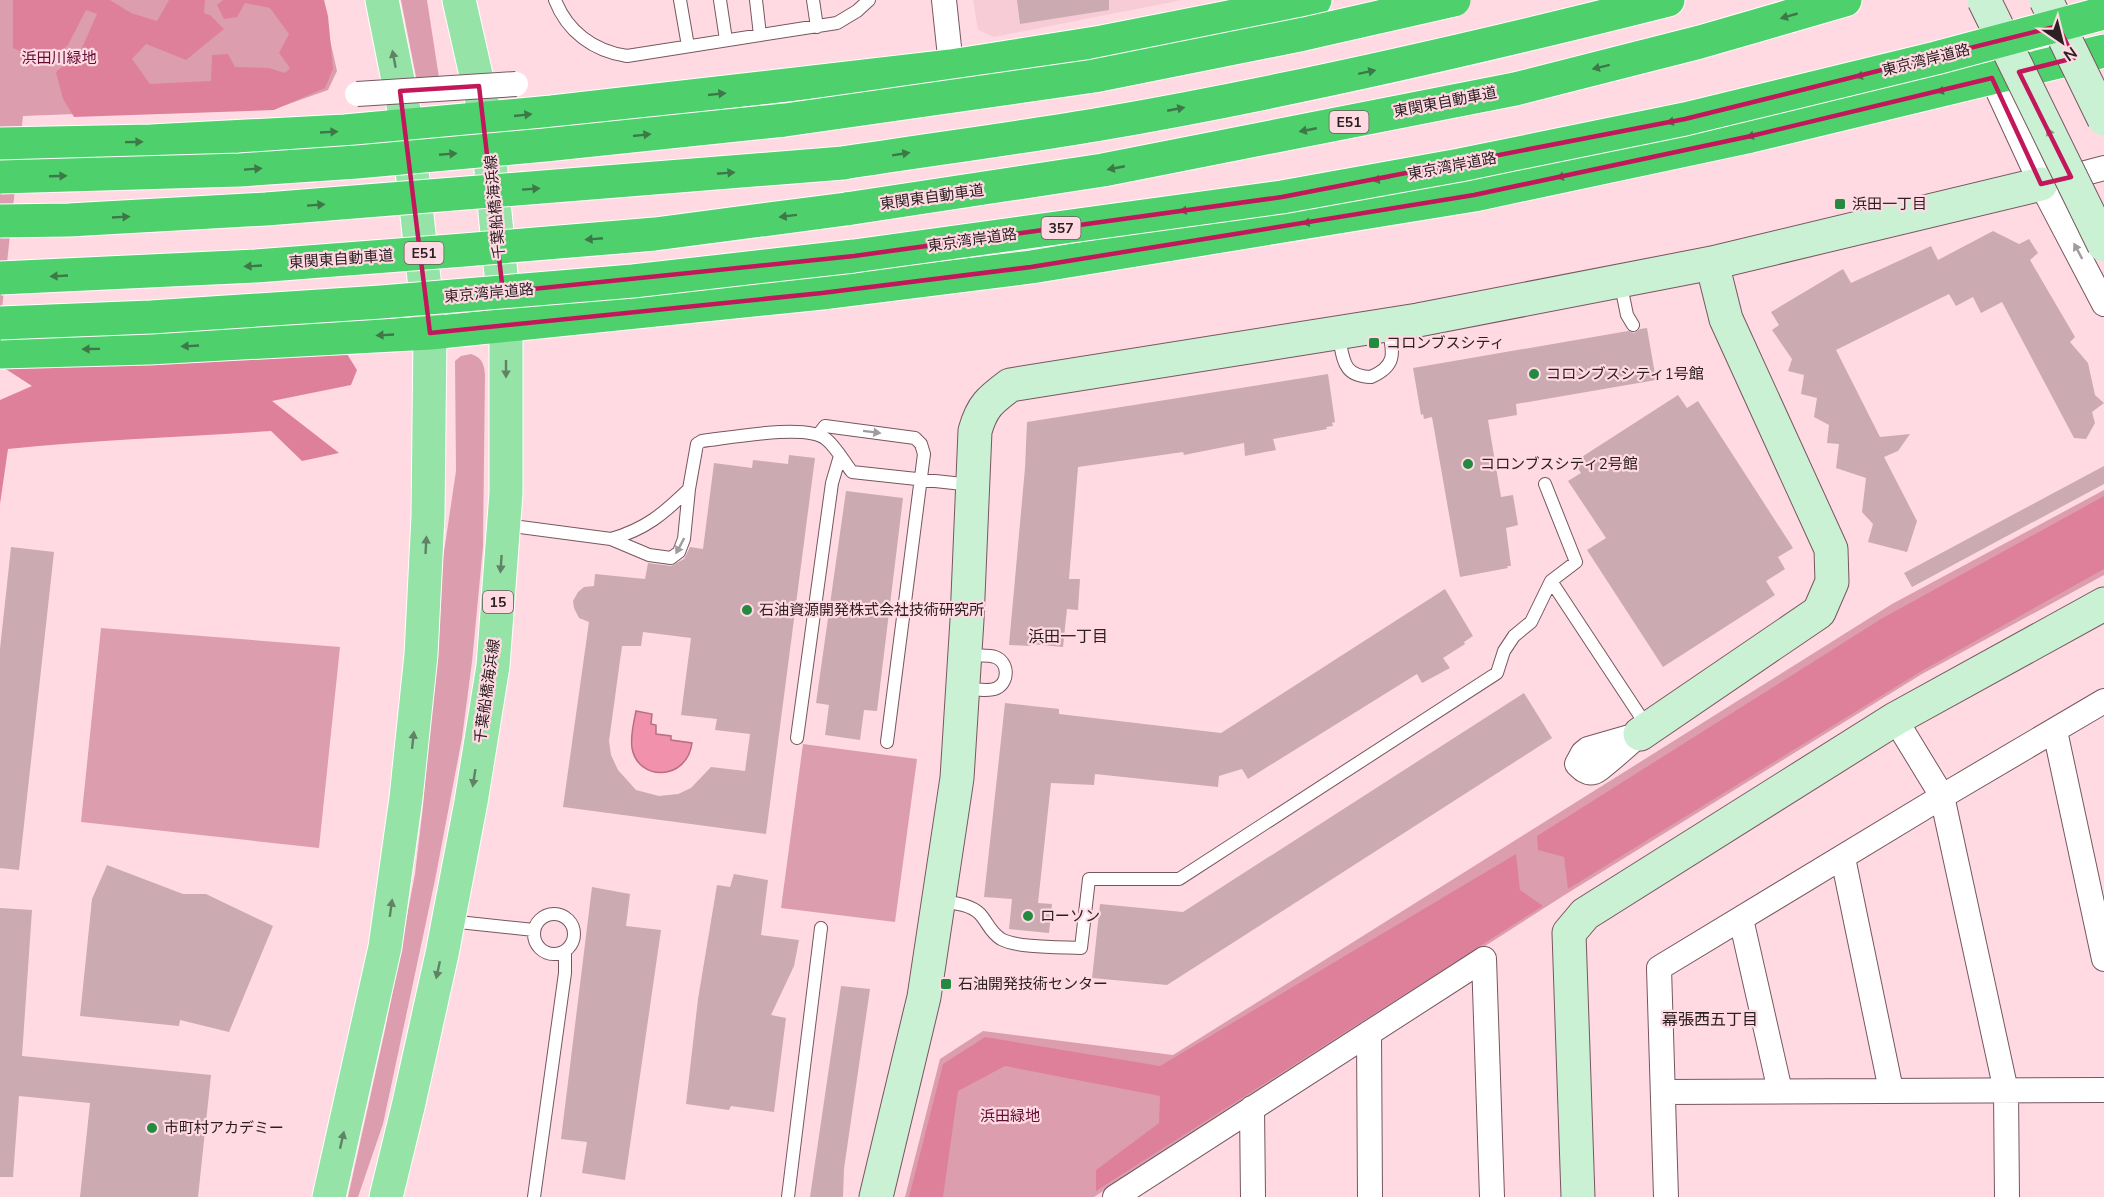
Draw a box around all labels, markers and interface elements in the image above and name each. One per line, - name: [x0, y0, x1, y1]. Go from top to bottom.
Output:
- one-way arrow: [1780, 12, 1798, 21]
- north arrow: [2032, 12, 2092, 72]
- street label: 東京湾岸道路: [1880, 39, 1972, 81]
- text: N: [2059, 41, 2081, 66]
- park label: 浜田川緑地: [21, 48, 97, 68]
- one-way arrow: [388, 50, 398, 68]
- one-way arrow: [1592, 62, 1610, 72]
- one-way arrow: [1358, 66, 1377, 76]
- one-way arrow: [1855, 71, 1874, 81]
- street label: 東関東自動車道: [1392, 82, 1498, 122]
- one-way arrow: [1936, 85, 1954, 95]
- one-way arrow: [708, 89, 727, 99]
- one-way arrow: [1167, 104, 1186, 113]
- one-way arrow: [514, 110, 533, 120]
- road number: E51: [1330, 111, 1368, 133]
- one-way arrow: [1665, 117, 1684, 126]
- one-way arrow: [1298, 126, 1317, 135]
- one-way arrow: [319, 127, 338, 136]
- one-way arrow: [2046, 127, 2055, 144]
- one-way arrow: [632, 130, 651, 140]
- one-way arrow: [1746, 131, 1765, 141]
- one-way arrow: [125, 137, 144, 146]
- street label: 東京湾岸道路: [1406, 148, 1498, 184]
- one-way arrow: [438, 149, 457, 159]
- one-way arrow: [891, 150, 910, 159]
- street label: 千葉船橋海浜線: [480, 154, 510, 260]
- one-way arrow: [244, 164, 263, 173]
- one-way arrow: [1107, 164, 1126, 173]
- one-way arrow: [716, 168, 735, 178]
- one-way arrow: [49, 171, 68, 180]
- one-way arrow: [1555, 172, 1574, 181]
- one-way arrow: [1371, 175, 1390, 184]
- street label: 東関東自動車道: [879, 180, 985, 214]
- one-way arrow: [522, 184, 541, 194]
- place label: 浜田一丁目: [1852, 194, 1927, 214]
- marker: 浜田一丁目: [1833, 197, 1847, 211]
- one-way arrow: [307, 201, 326, 210]
- one-way arrow: [1178, 205, 1197, 214]
- one-way arrow: [778, 212, 797, 221]
- one-way arrow: [112, 213, 131, 222]
- road number: 357: [1042, 217, 1080, 239]
- one-way arrow: [1301, 217, 1320, 226]
- street label: 東京湾岸道路: [926, 224, 1018, 256]
- one-way arrow: [585, 234, 604, 244]
- road number: E51: [404, 242, 444, 264]
- one-way arrow: [2073, 243, 2083, 260]
- street label: 東関東自動車道: [288, 245, 394, 273]
- one-way arrow: [244, 261, 263, 270]
- one-way arrow: [49, 271, 68, 280]
- street label: 東京湾岸道路: [443, 279, 535, 307]
- one-way arrow: [375, 331, 394, 340]
- place label: コロンブスシティ: [1386, 333, 1505, 353]
- marker: コロンブスシティ: [1367, 336, 1381, 350]
- one-way arrow: [181, 341, 200, 350]
- one-way arrow: [81, 345, 100, 354]
- one-way arrow: [501, 360, 511, 379]
- place label: コロンブスシティ1号館: [1546, 364, 1704, 384]
- marker: コロンブスシティ1号館: [1527, 367, 1541, 381]
- one-way arrow: [862, 427, 881, 437]
- place label: コロンブスシティ2号館: [1480, 454, 1638, 474]
- marker: コロンブスシティ2号館: [1461, 457, 1475, 471]
- one-way arrow: [422, 536, 431, 555]
- one-way arrow: [675, 537, 685, 555]
- one-way arrow: [496, 555, 505, 574]
- road number: 15: [483, 591, 513, 613]
- place label: 石油資源開発株式会社技術研究所: [759, 600, 984, 620]
- marker: 石油資源開発株式会社技術研究所: [740, 603, 754, 617]
- district label: 浜田一丁目: [1028, 626, 1108, 648]
- street label: 千葉船橋海浜線: [470, 638, 504, 744]
- one-way arrow: [408, 730, 417, 749]
- one-way arrow: [470, 769, 479, 788]
- one-way arrow: [386, 899, 395, 918]
- place label: ローソン: [1040, 906, 1100, 926]
- marker: ローソン: [1021, 909, 1035, 923]
- one-way arrow: [433, 961, 442, 980]
- place label: 石油開発技術センター: [958, 974, 1108, 994]
- marker: 石油開発技術センター: [939, 977, 953, 991]
- district label: 幕張西五丁目: [1662, 1009, 1758, 1031]
- park label: 浜田緑地: [980, 1106, 1040, 1126]
- place label: 市町村アカデミー: [164, 1118, 284, 1138]
- marker: 市町村アカデミー: [145, 1121, 159, 1135]
- one-way arrow: [338, 1130, 347, 1149]

